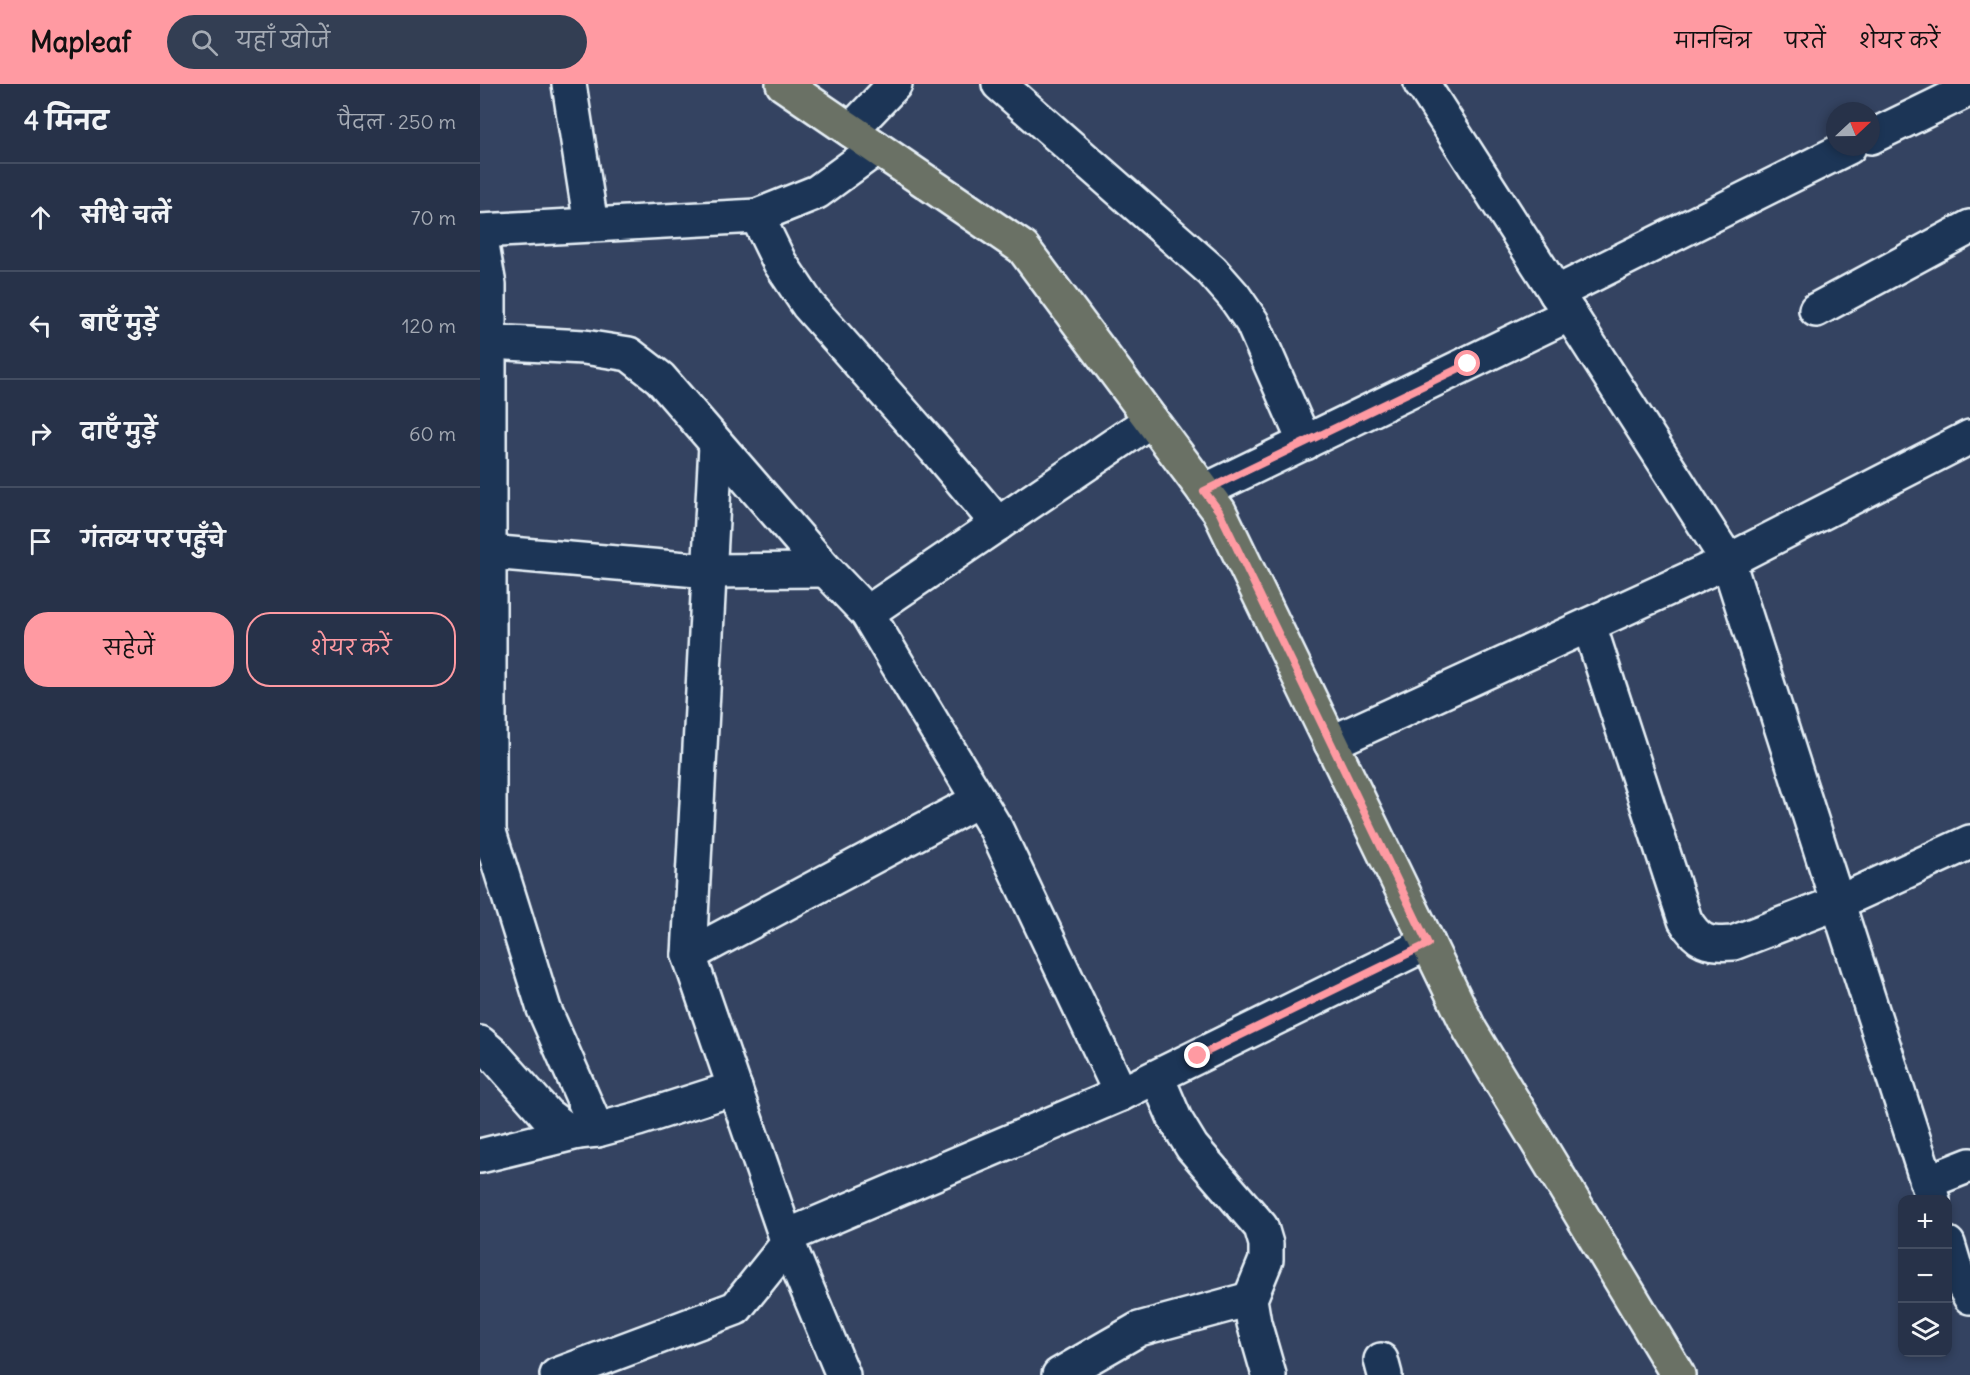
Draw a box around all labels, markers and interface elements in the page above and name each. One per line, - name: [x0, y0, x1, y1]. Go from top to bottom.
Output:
- search box: [167, 15, 587, 69]
- text: Mapleaf: [30, 24, 131, 60]
- icon: search: [188, 26, 221, 59]
- text: यहाँ खोजें: [236, 26, 330, 54]
- text: मानचित्र: [1674, 27, 1751, 54]
- text: परतें: [1784, 27, 1826, 54]
- text: शेयर करें: [1859, 27, 1940, 54]
- north arrow: [1826, 102, 1880, 156]
- text: 4 मिनट: [24, 104, 108, 137]
- text: पैदल · 250 m: [338, 109, 456, 134]
- icon: ahead: [24, 201, 57, 234]
- text: सीधे चलें: [81, 201, 171, 229]
- text: 70 m: [411, 205, 456, 230]
- icon: left: [24, 309, 57, 342]
- text: बाएँ मुड़ें: [81, 309, 158, 337]
- text: 120 m: [402, 313, 456, 338]
- route start: [1454, 350, 1480, 376]
- icon: right: [24, 417, 57, 450]
- text: दाएँ मुड़ें: [81, 417, 157, 445]
- text: 60 m: [409, 421, 456, 446]
- icon: arrive: [24, 525, 57, 558]
- text: गंतव्य पर पहुँचे: [81, 525, 225, 553]
- button: सहेजें: [24, 612, 234, 687]
- button: शेयर करें: [246, 612, 456, 687]
- route end: [1184, 1042, 1210, 1068]
- map controls: [1898, 1195, 1952, 1357]
- button: +: [1898, 1195, 1952, 1249]
- button: −: [1898, 1249, 1952, 1303]
- button: layers: [1898, 1303, 1952, 1357]

